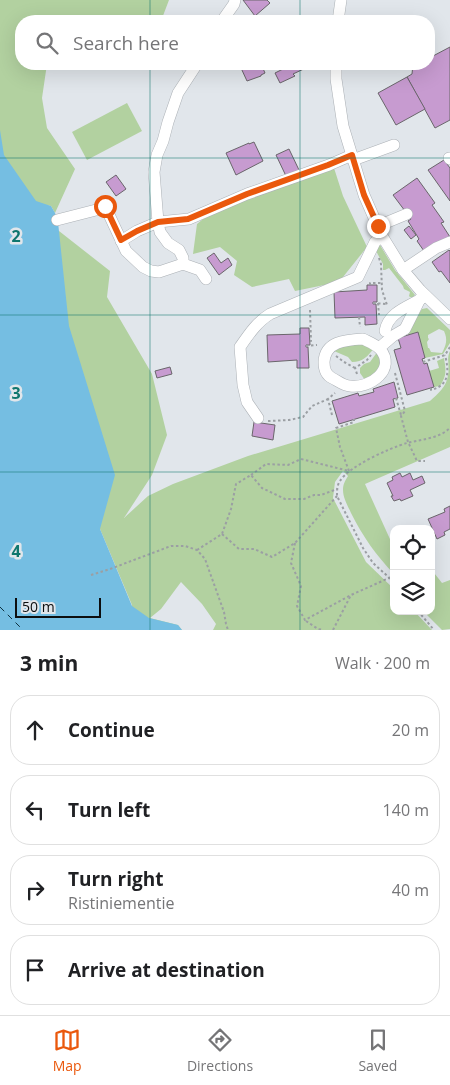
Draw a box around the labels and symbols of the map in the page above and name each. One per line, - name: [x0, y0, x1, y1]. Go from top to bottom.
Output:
- route start: [94, 195, 117, 218]
- route end: [367, 215, 390, 238]
- text: 2: [11, 225, 21, 247]
- text: 3: [11, 382, 21, 404]
- text: 4: [11, 540, 21, 562]
- scale bar: [15, 595, 101, 618]

